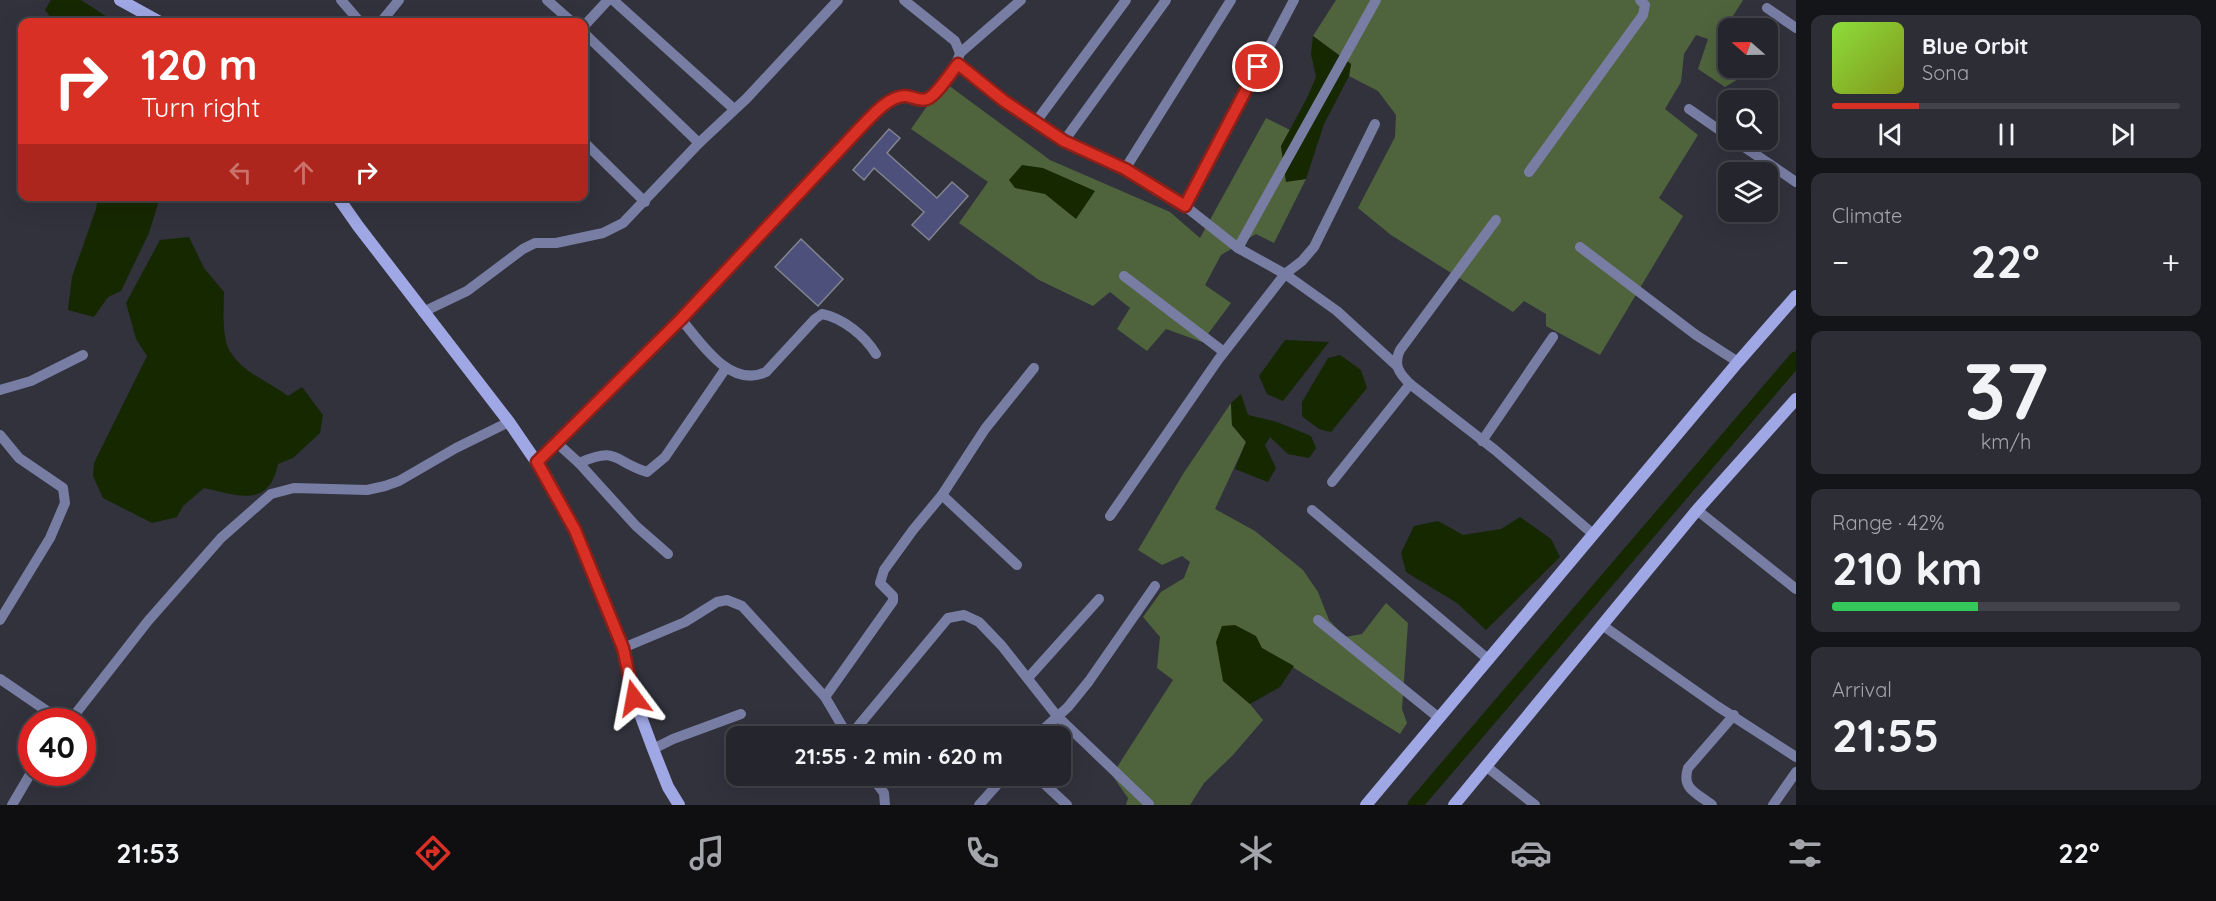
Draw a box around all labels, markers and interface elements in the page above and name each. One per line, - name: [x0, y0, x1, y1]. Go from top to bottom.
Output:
- north arrow: [1718, 18, 1778, 78]
- map controls: [1718, 18, 1778, 222]
- text: Blue Orbit: [1922, 32, 2028, 60]
- text: 120 m: [141, 38, 258, 91]
- pin: [1232, 41, 1283, 92]
- icon: right: [42, 42, 120, 120]
- icon: arrive: [1241, 50, 1274, 83]
- text: Sona: [1922, 60, 1969, 85]
- text: Turn right: [141, 90, 260, 124]
- button: search: [1718, 90, 1778, 150]
- icon: previous: [1874, 118, 1907, 151]
- icon: pause: [1990, 118, 2023, 151]
- icon: next: [2106, 118, 2139, 151]
- icon: left: [224, 156, 257, 189]
- icon: ahead: [287, 156, 320, 189]
- icon: right: [350, 156, 383, 189]
- button: layers: [1718, 162, 1778, 222]
- text: Climate: [1832, 203, 1902, 228]
- text: 22°: [1971, 233, 2040, 289]
- text: −: [1832, 241, 1849, 282]
- text: +: [2161, 241, 2180, 282]
- text: 37: [1964, 341, 2048, 439]
- text: km/h: [1981, 429, 2031, 454]
- text: Range · 42%: [1832, 510, 1945, 535]
- text: 210 km: [1832, 540, 1982, 596]
- position arrow: [602, 666, 666, 730]
- text: Arrival: [1832, 677, 1892, 702]
- text: 21:55: [1832, 707, 1939, 763]
- speed limit sign: 40: [18, 708, 96, 786]
- text: 21:55 · 2 min · 620 m: [794, 742, 1003, 770]
- icon: directions: [412, 832, 454, 874]
- icon: music: [686, 832, 728, 874]
- icon: phone: [961, 832, 1003, 874]
- icon: climate: [1235, 832, 1277, 874]
- icon: car: [1510, 832, 1552, 874]
- icon: filters: [1784, 832, 1826, 874]
- text: 21:53: [116, 836, 180, 870]
- text: 22°: [2058, 836, 2100, 870]

